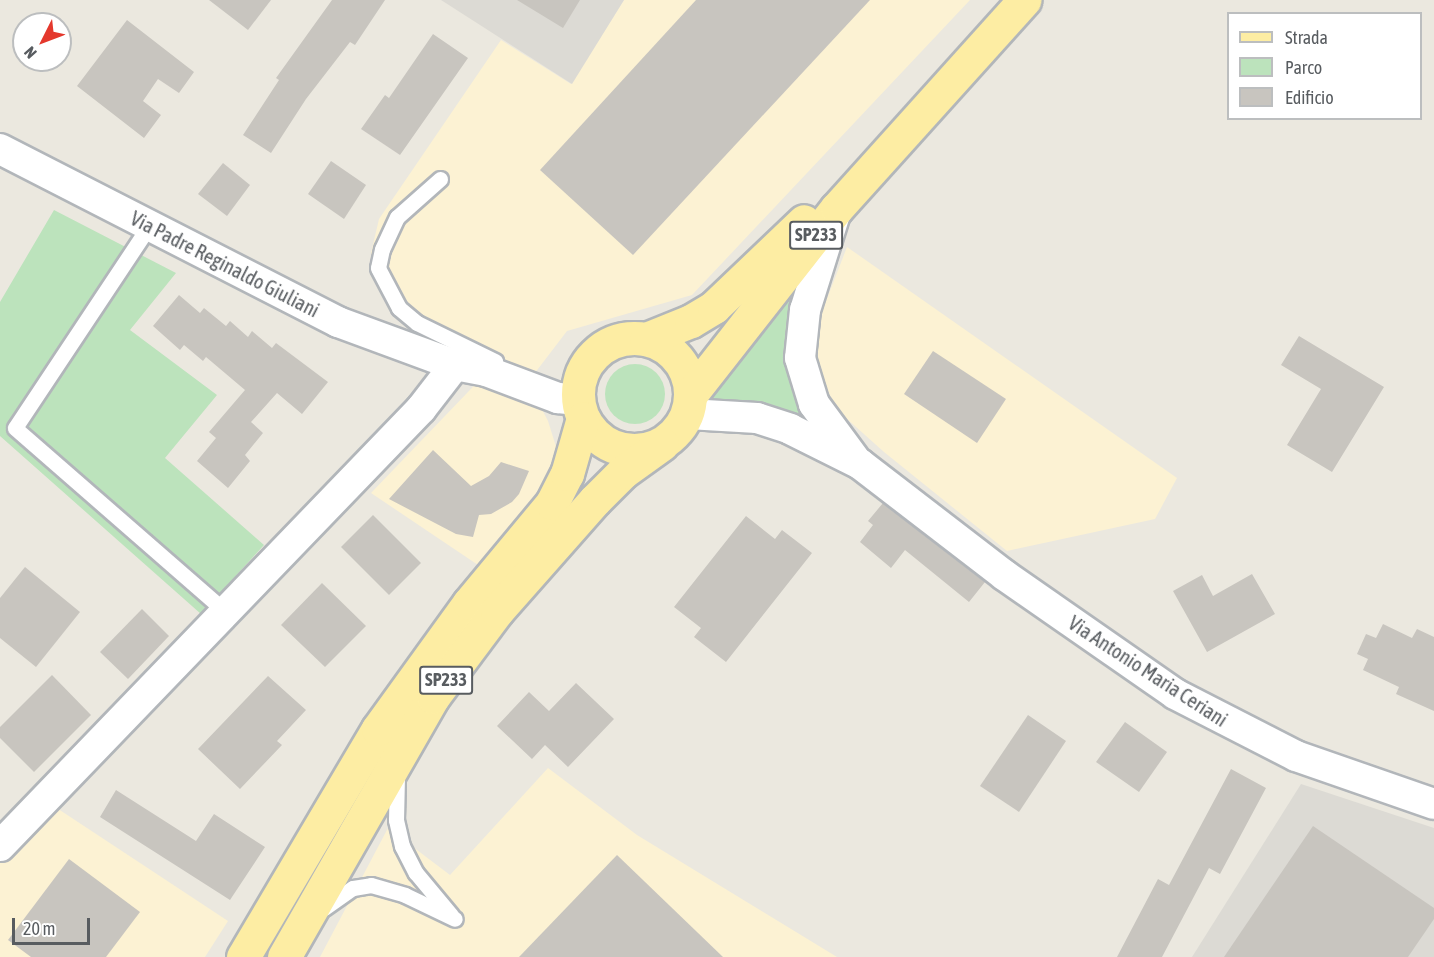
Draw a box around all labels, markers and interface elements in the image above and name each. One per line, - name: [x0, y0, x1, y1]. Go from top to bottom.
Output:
- north arrow: [12, 12, 72, 72]
- legend: [1227, 12, 1422, 120]
- text: Strada: [1285, 27, 1328, 48]
- text: N: [20, 43, 40, 62]
- text: Parco: [1285, 57, 1322, 78]
- text: Edificio: [1285, 87, 1334, 108]
- street label: Via Padre Reginaldo Giuliani: [127, 206, 323, 322]
- road number: SP233: [789, 220, 843, 250]
- street label: Via Antonio Maria Ceriani: [1064, 611, 1232, 731]
- road number: SP233: [419, 665, 473, 695]
- scale bar: [15, 906, 93, 944]
- text: 20 m: [23, 918, 55, 939]

